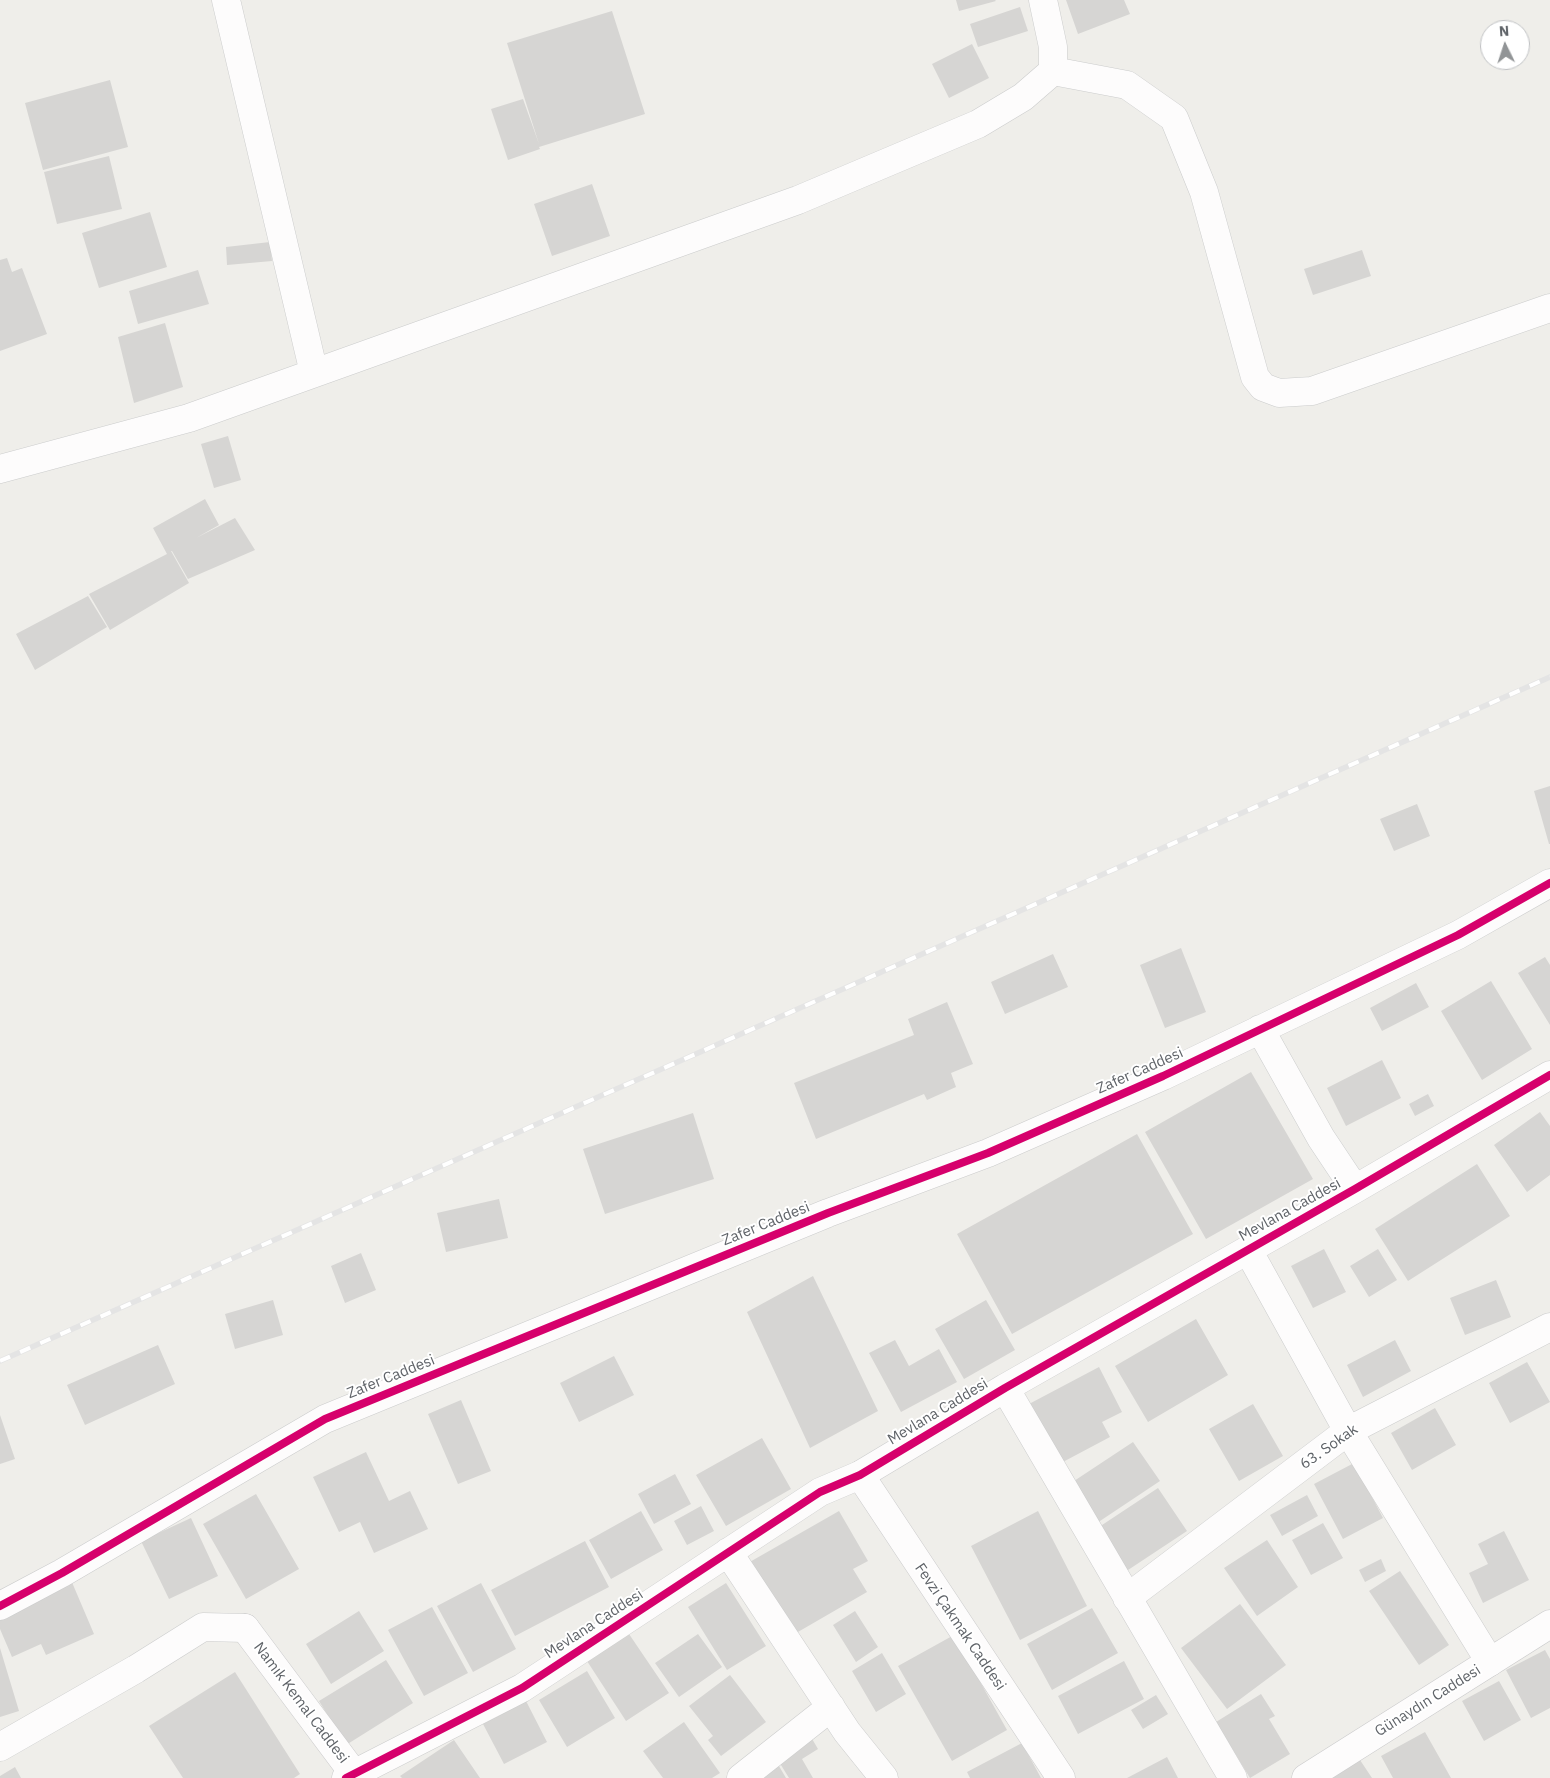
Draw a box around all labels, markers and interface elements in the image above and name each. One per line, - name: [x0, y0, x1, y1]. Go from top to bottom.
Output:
- north arrow: [1480, 20, 1530, 70]
- text: N: [1498, 22, 1510, 40]
- street label: Zafer Caddesi: [1094, 1044, 1186, 1098]
- street label: Mevlana Caddesi: [1236, 1175, 1344, 1245]
- street label: Zafer Caddesi: [720, 1198, 812, 1250]
- street label: Zafer Caddesi: [345, 1351, 437, 1403]
- street label: Mevlana Caddesi: [885, 1375, 991, 1449]
- street label: 63. Sokak: [1297, 1421, 1361, 1473]
- street label: Fevzi Çakmak Caddesi: [911, 1560, 1009, 1694]
- street label: Mevlana Caddesi: [541, 1585, 647, 1663]
- street label: Namık Kemal Caddesi: [250, 1639, 352, 1767]
- street label: Günaydın Caddesi: [1372, 1661, 1484, 1741]

